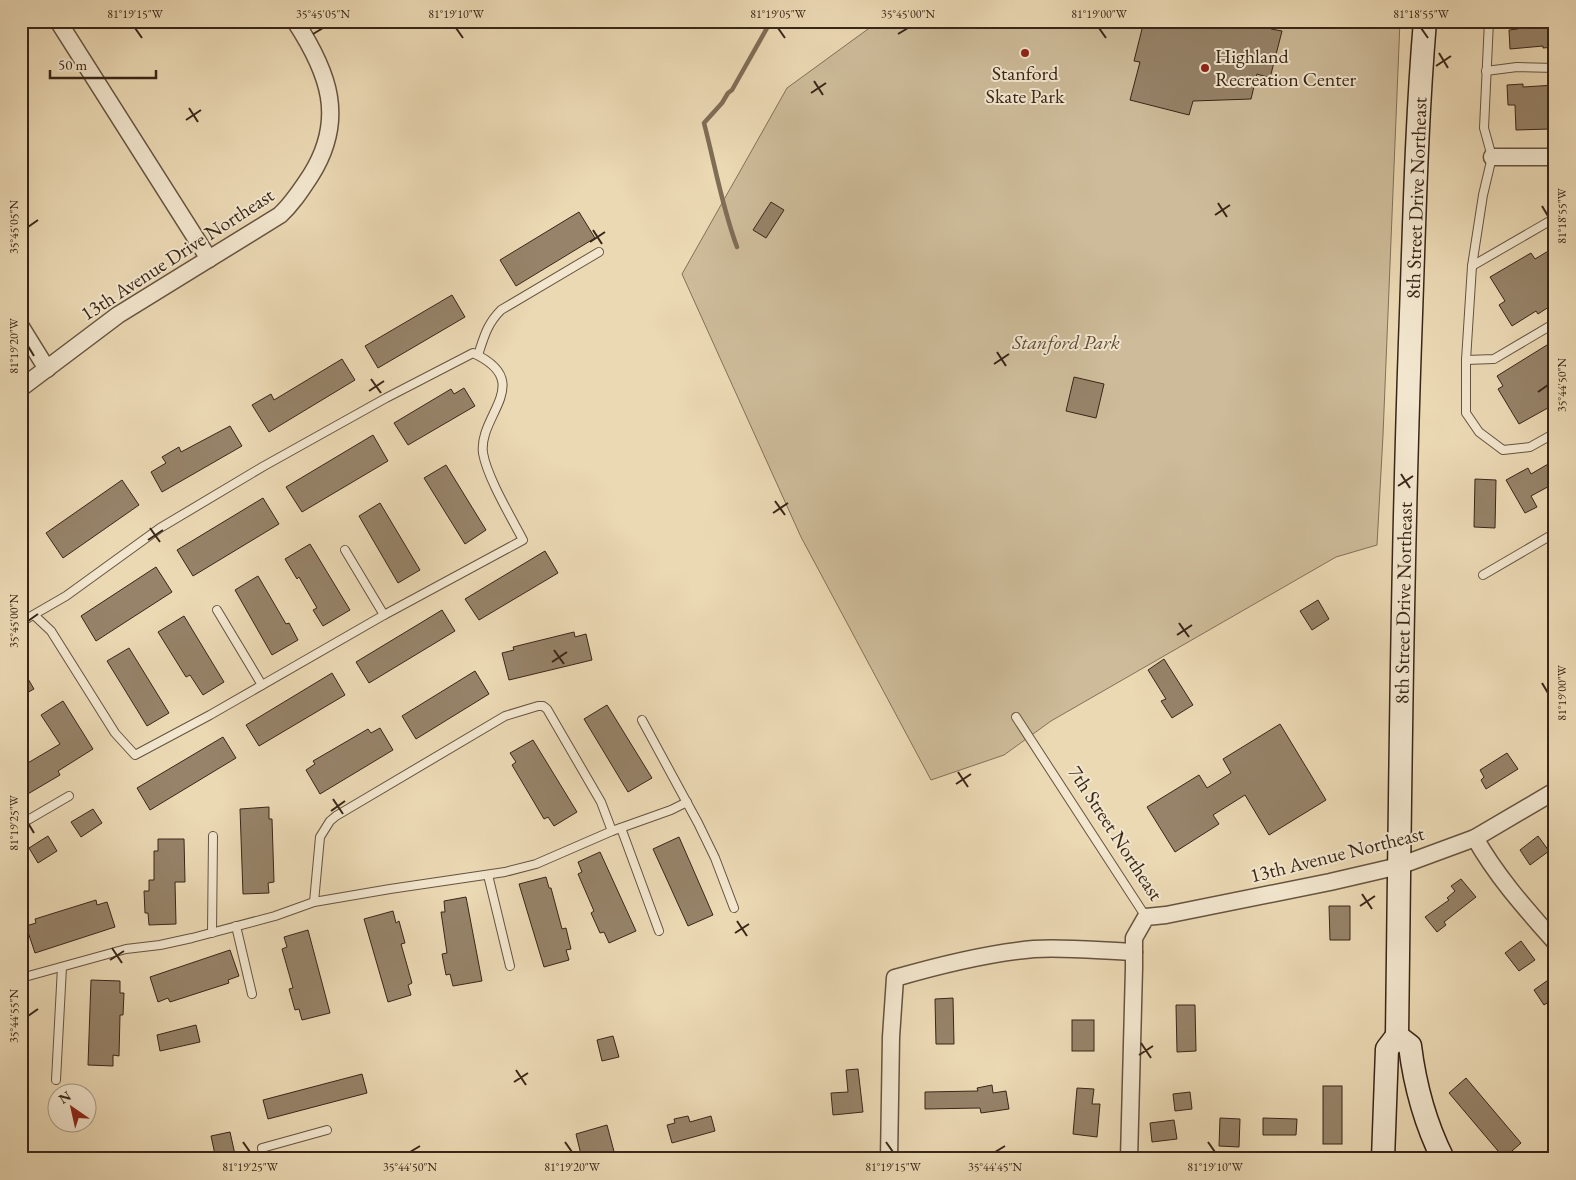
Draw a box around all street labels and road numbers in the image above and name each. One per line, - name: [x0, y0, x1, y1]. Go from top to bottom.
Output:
- street label: 8th Street Drive Northeast: [1399, 96, 1433, 300]
- street label: 13th Avenue Drive Northeast: [75, 181, 279, 326]
- street label: 8th Street Drive Northeast: [1388, 501, 1418, 704]
- street label: 7th Street Northeast: [1063, 761, 1170, 906]
- street label: 13th Avenue Northeast: [1247, 820, 1428, 888]

